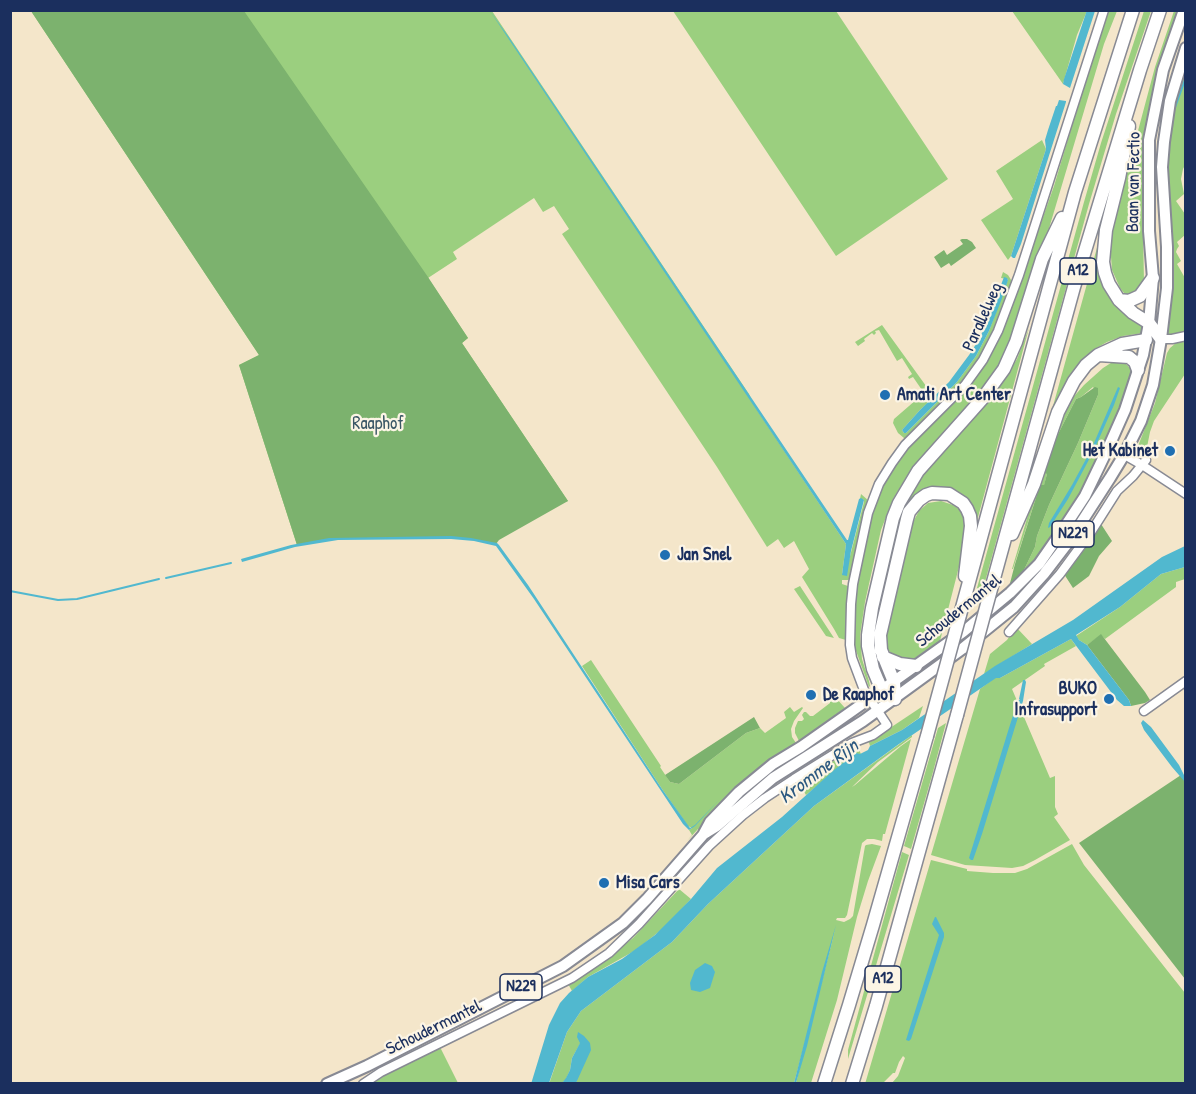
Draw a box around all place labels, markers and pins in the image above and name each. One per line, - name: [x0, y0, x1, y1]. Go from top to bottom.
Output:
- place label: Amati Art Center: [897, 384, 1011, 406]
- marker: Amati Art Center: [878, 388, 892, 402]
- place label: Het Kabinet: [1083, 440, 1158, 462]
- marker: Het Kabinet: [1163, 444, 1177, 458]
- place label: Jan Snel: [677, 544, 731, 566]
- marker: Jan Snel: [658, 548, 672, 562]
- place label: BUKO Infrasupport: [1014, 678, 1097, 720]
- place label: De Raaphof: [823, 684, 894, 706]
- marker: De Raaphof: [804, 688, 818, 702]
- marker: BUKO Infrasupport: [1102, 692, 1116, 706]
- place label: Misa Cars: [616, 872, 680, 894]
- marker: Misa Cars: [597, 876, 611, 890]

